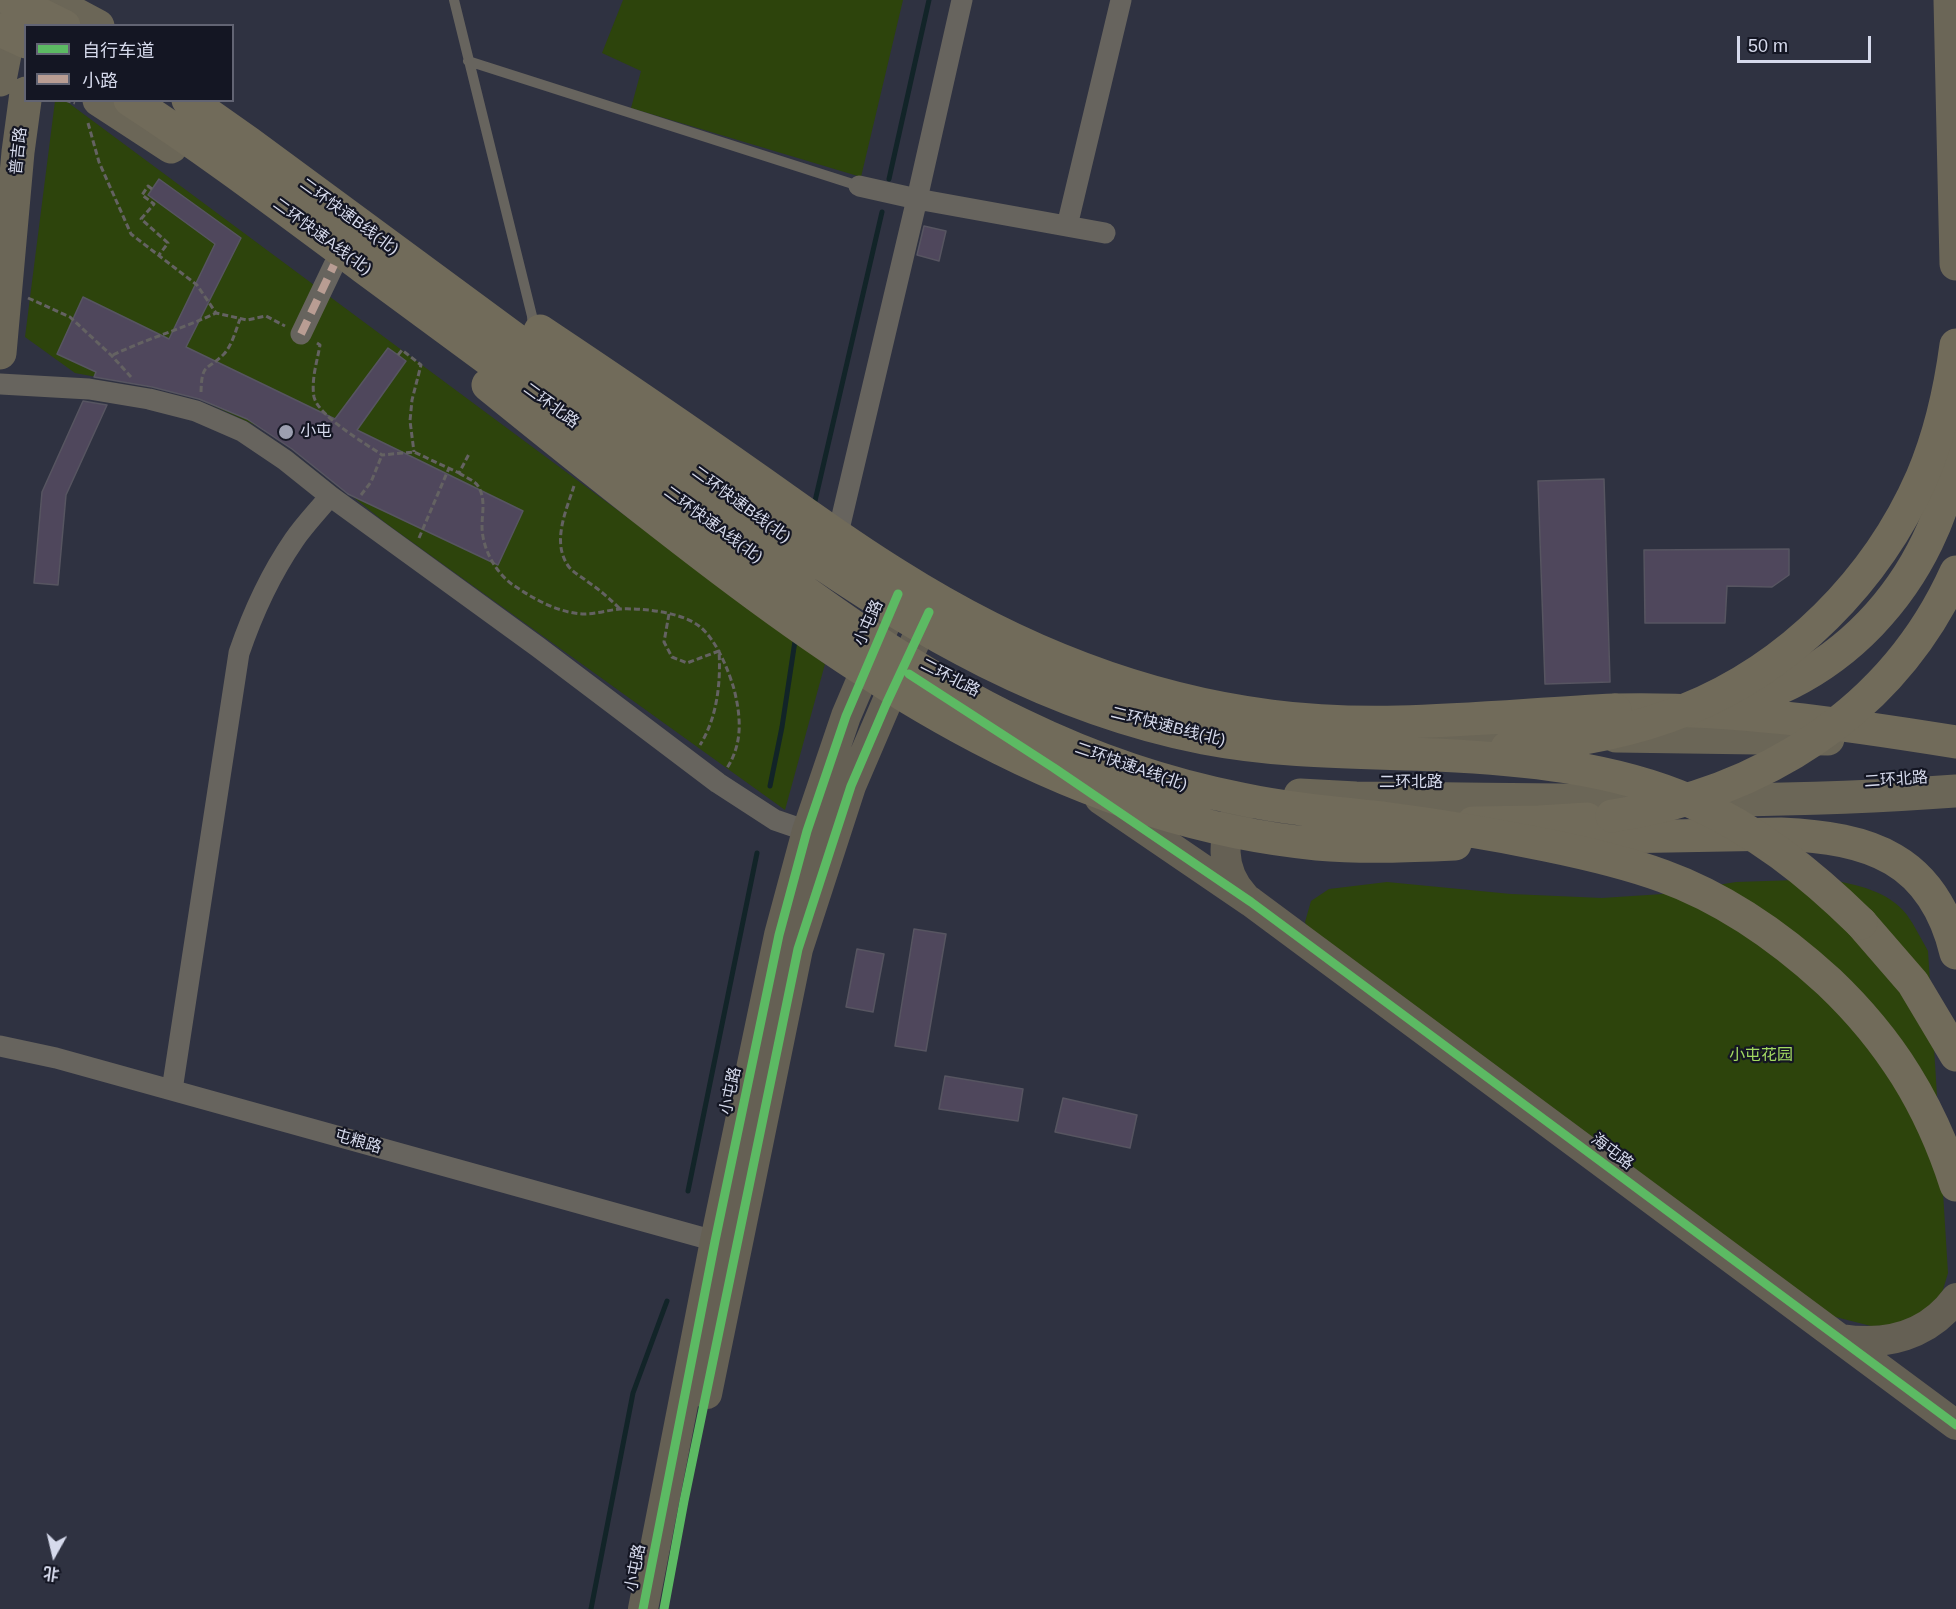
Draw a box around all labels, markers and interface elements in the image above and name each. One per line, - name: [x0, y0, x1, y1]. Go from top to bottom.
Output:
- legend: [24, 24, 234, 102]
- scale bar: [1740, 24, 1874, 62]
- text: 50 m: [1748, 36, 1788, 56]
- text: 自行车道: [82, 41, 154, 61]
- text: 小路: [82, 71, 118, 91]
- street label: 普吉路: [7, 126, 31, 176]
- street label: 二环快速B线(北): [296, 175, 402, 259]
- street label: 二环快速A线(北): [269, 195, 375, 279]
- street label: 二环北路: [519, 379, 583, 433]
- place label: 小屯: [300, 422, 332, 442]
- marker: 小屯: [277, 423, 295, 441]
- street label: 二环快速B线(北): [688, 463, 794, 547]
- street label: 二环快速A线(北): [660, 483, 766, 567]
- street label: 小屯路: [850, 597, 888, 649]
- street label: 二环北路: [917, 655, 983, 701]
- street label: 二环快速B线(北): [1109, 703, 1227, 751]
- street label: 二环快速A线(北): [1072, 739, 1190, 795]
- street label: 二环北路: [1863, 768, 1929, 792]
- street label: 二环北路: [1379, 773, 1443, 793]
- park label: 小屯花园: [1729, 1046, 1793, 1066]
- street label: 小屯路: [717, 1066, 745, 1116]
- street label: 屯粮路: [332, 1126, 384, 1158]
- street label: 海屯路: [1587, 1130, 1637, 1174]
- north arrow: [24, 1525, 84, 1585]
- street label: 小屯路: [622, 1543, 650, 1593]
- text: 北: [42, 1564, 61, 1583]

